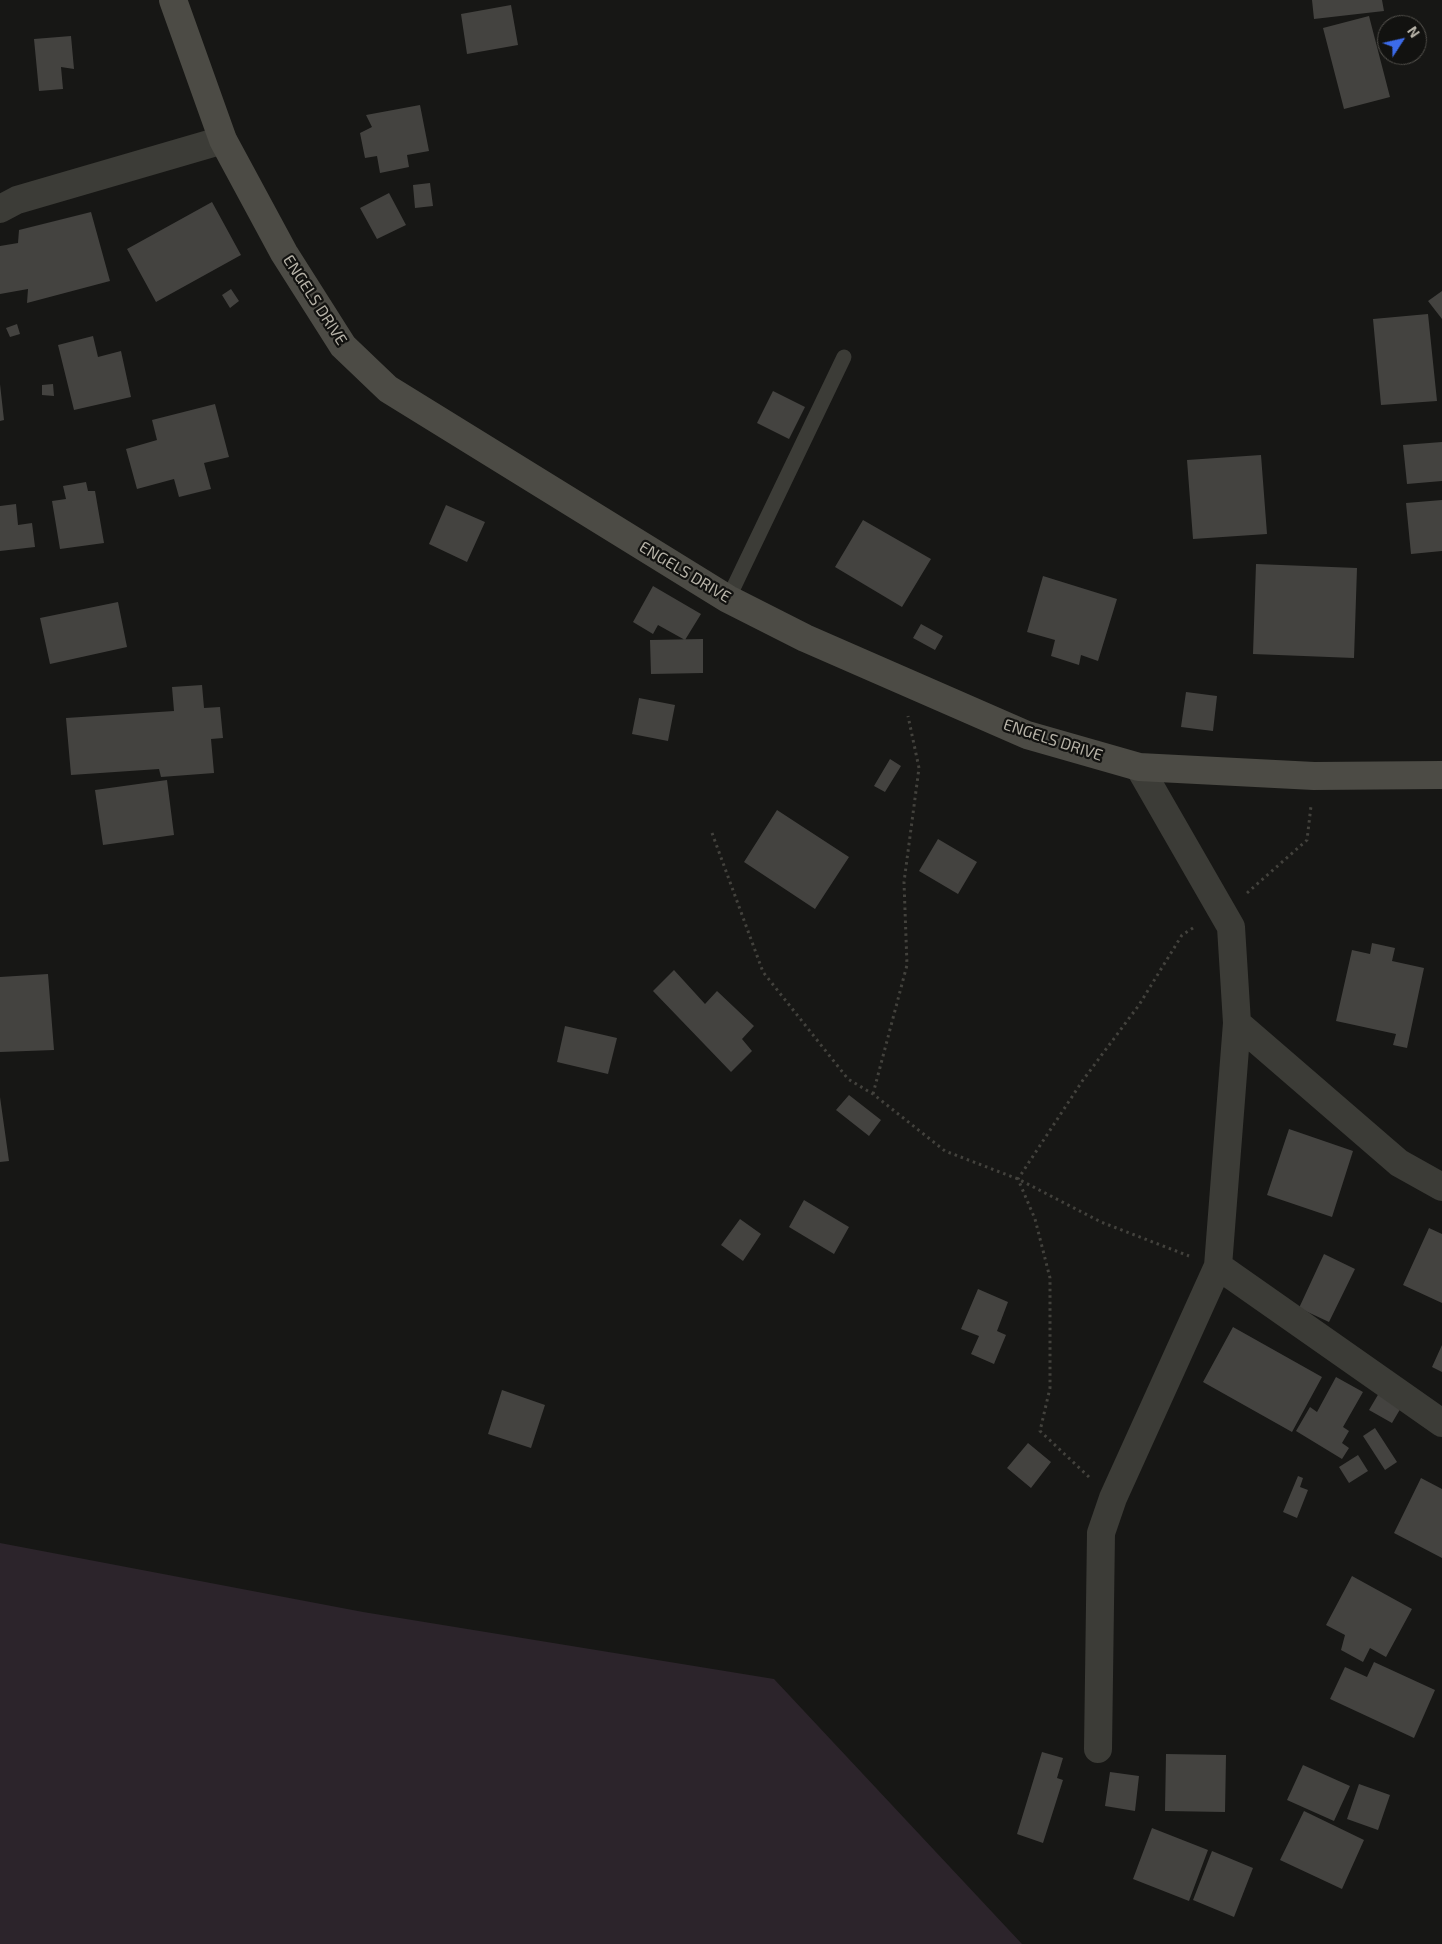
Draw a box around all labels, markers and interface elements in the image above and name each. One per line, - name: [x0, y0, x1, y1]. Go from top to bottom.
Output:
- north arrow: [1377, 15, 1427, 65]
- text: N: [1404, 23, 1424, 41]
- street label: ENGELS DRIVE: [279, 251, 351, 349]
- street label: ENGELS DRIVE: [636, 537, 734, 607]
- street label: ENGELS DRIVE: [1001, 715, 1105, 765]

